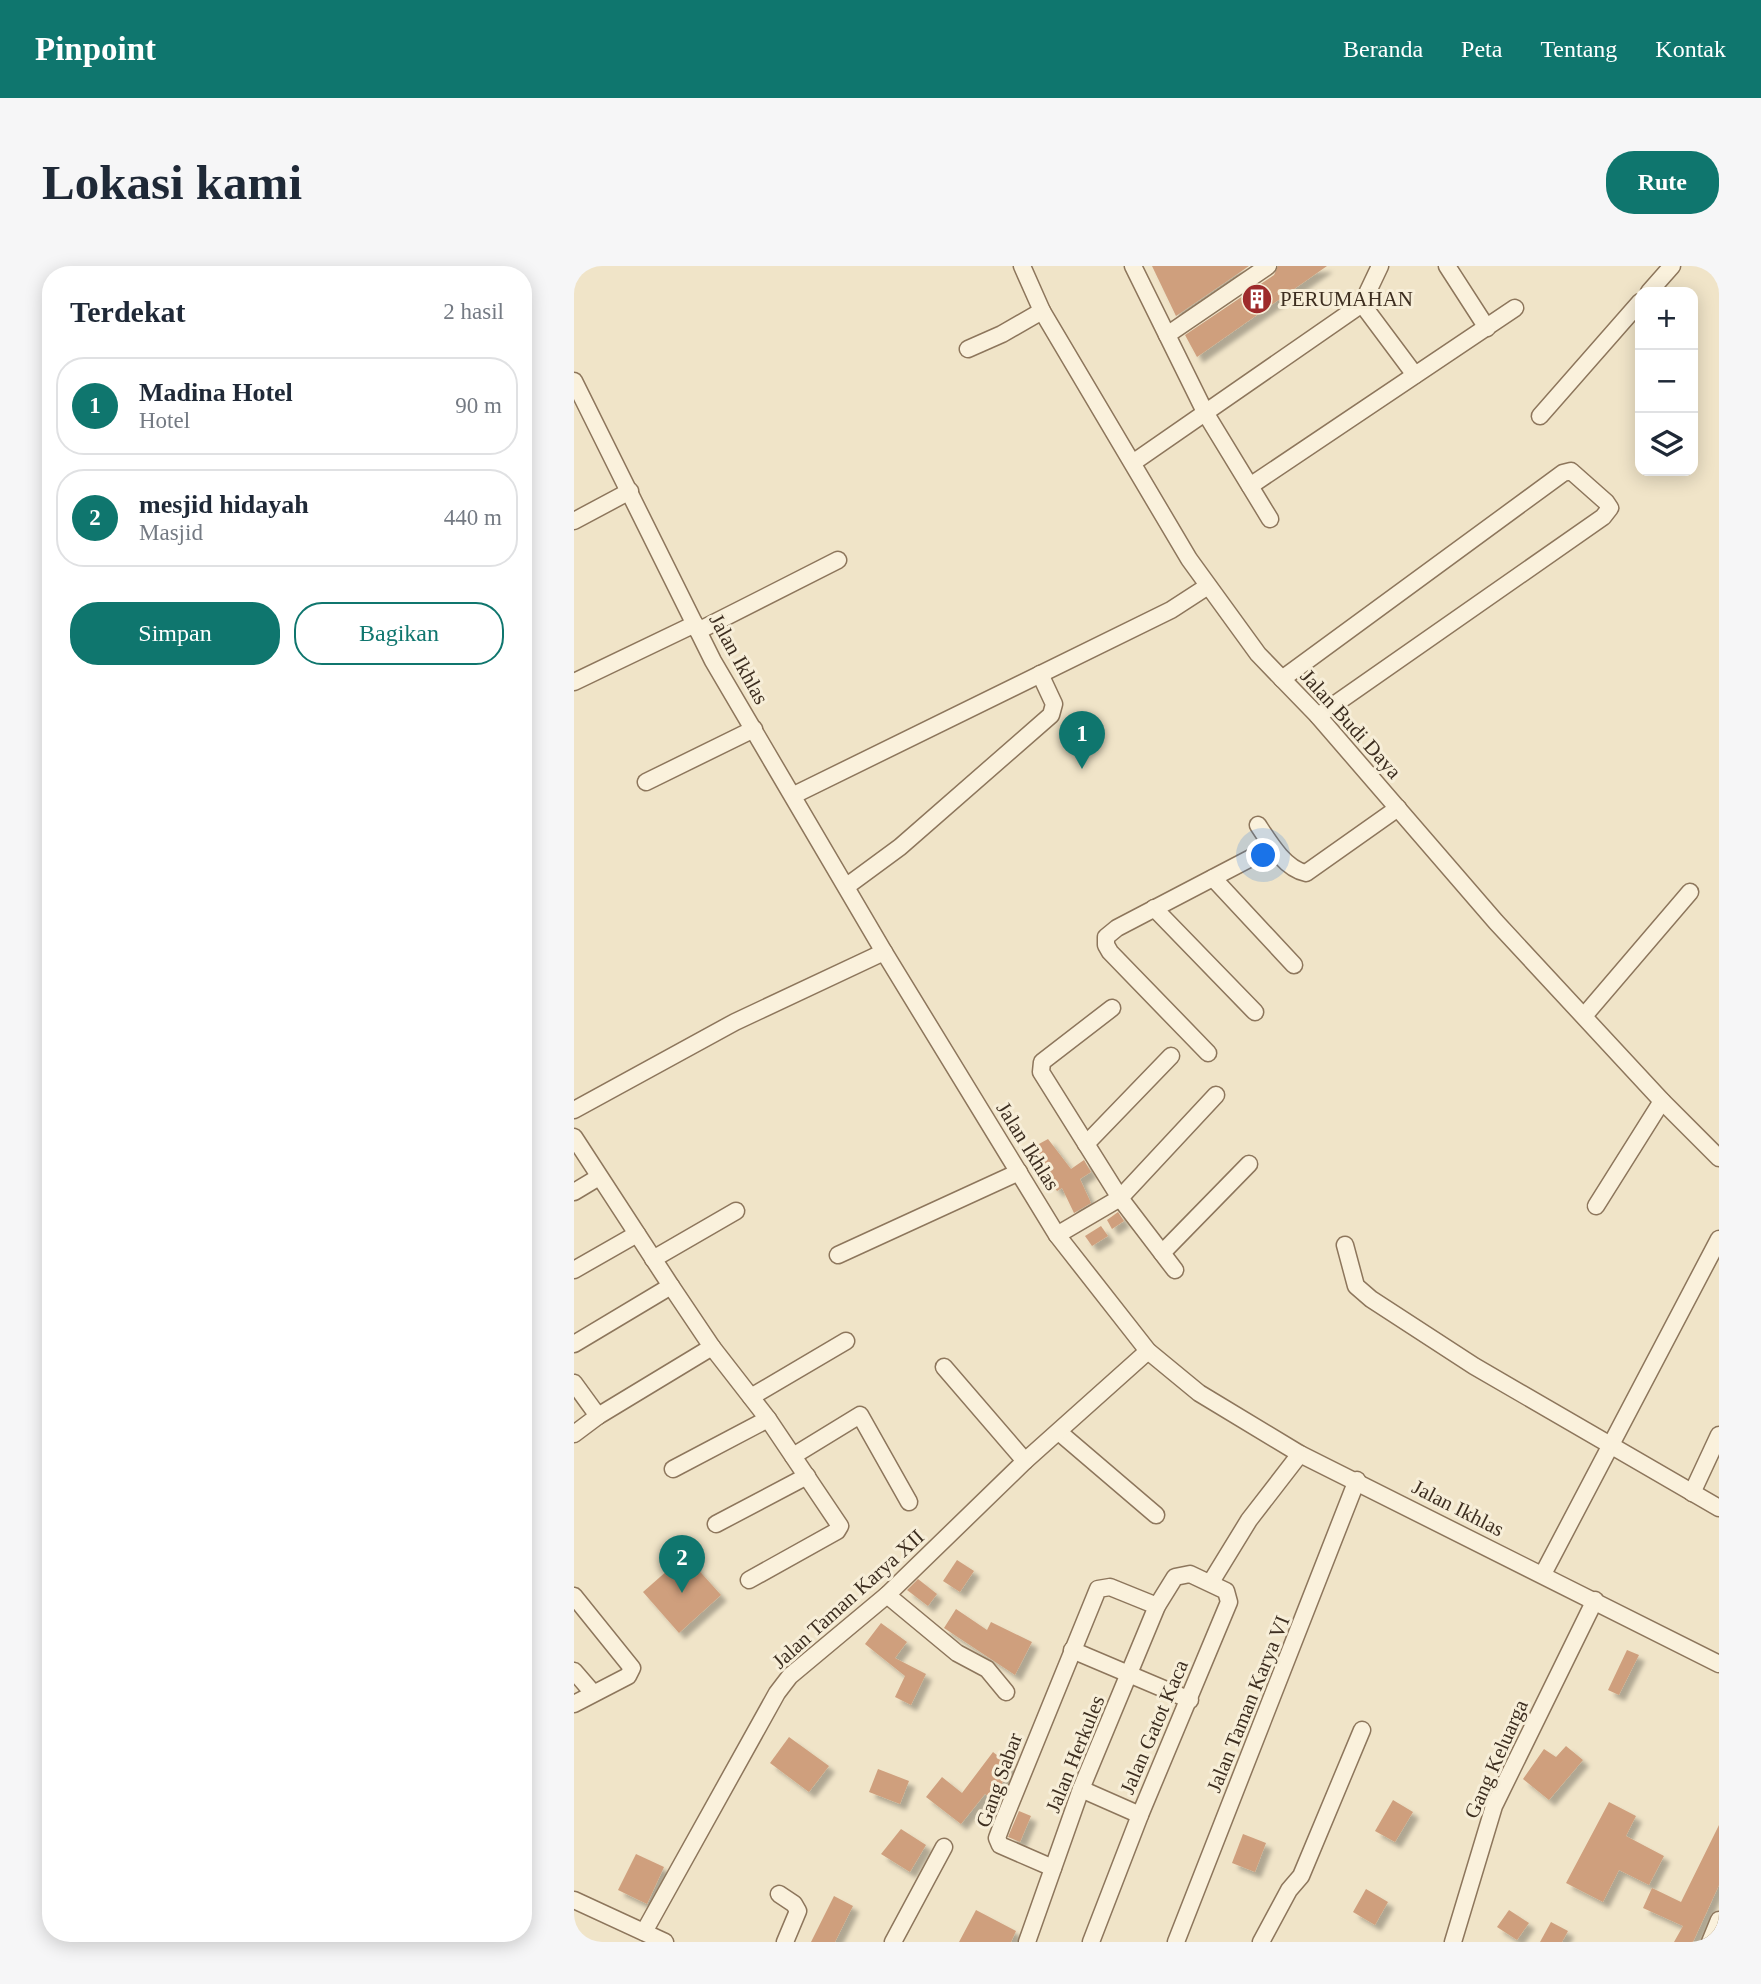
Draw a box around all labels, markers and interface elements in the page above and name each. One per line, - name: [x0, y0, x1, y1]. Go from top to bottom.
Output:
- text: Pinpoint: [35, 31, 156, 67]
- text: Beranda: [1343, 36, 1423, 62]
- text: Peta: [1461, 36, 1502, 62]
- text: Tentang: [1540, 36, 1617, 62]
- text: Kontak: [1655, 36, 1726, 62]
- button: Rute: [1606, 151, 1719, 214]
- text: Lokasi kami: [42, 155, 302, 210]
- building icon: PERUMAHAN: [1240, 282, 1274, 316]
- place label: PERUMAHAN: [1280, 287, 1413, 311]
- map controls: [1635, 287, 1698, 476]
- button: +: [1635, 287, 1698, 350]
- text: Terdekat: [70, 295, 186, 328]
- text: 2 hasil: [443, 299, 504, 324]
- button: −: [1635, 350, 1698, 413]
- text: Madina Hotel: [139, 378, 293, 407]
- text: 1: [89, 393, 101, 418]
- text: 90 m: [455, 393, 502, 418]
- text: Hotel: [139, 408, 190, 433]
- button: layers: [1635, 413, 1698, 476]
- text: mesjid hidayah: [139, 490, 309, 519]
- text: 2: [89, 505, 101, 530]
- text: 440 m: [444, 505, 502, 530]
- text: Masjid: [139, 520, 203, 545]
- button: Simpan: [70, 602, 280, 665]
- button: Bagikan: [294, 602, 504, 665]
- street label: Jalan Ikhlas: [704, 610, 774, 708]
- street label: Jalan Budi Daya: [1296, 664, 1407, 784]
- pin: 1: [1059, 711, 1105, 769]
- your location: [1246, 838, 1280, 872]
- street label: Jalan Ikhlas: [991, 1097, 1065, 1195]
- street label: Jalan Ikhlas: [1408, 1475, 1508, 1541]
- street label: Jalan Taman Karya XII: [767, 1525, 929, 1673]
- pin: 2: [659, 1535, 705, 1593]
- street label: Jalan Taman Karya VI: [1202, 1612, 1294, 1796]
- street label: Jalan Gatot Kaca: [1115, 1656, 1193, 1798]
- street label: Jalan Herkules: [1041, 1692, 1109, 1816]
- street label: Gang Keluarga: [1459, 1695, 1533, 1822]
- street label: Gang Sabar: [971, 1730, 1027, 1830]

